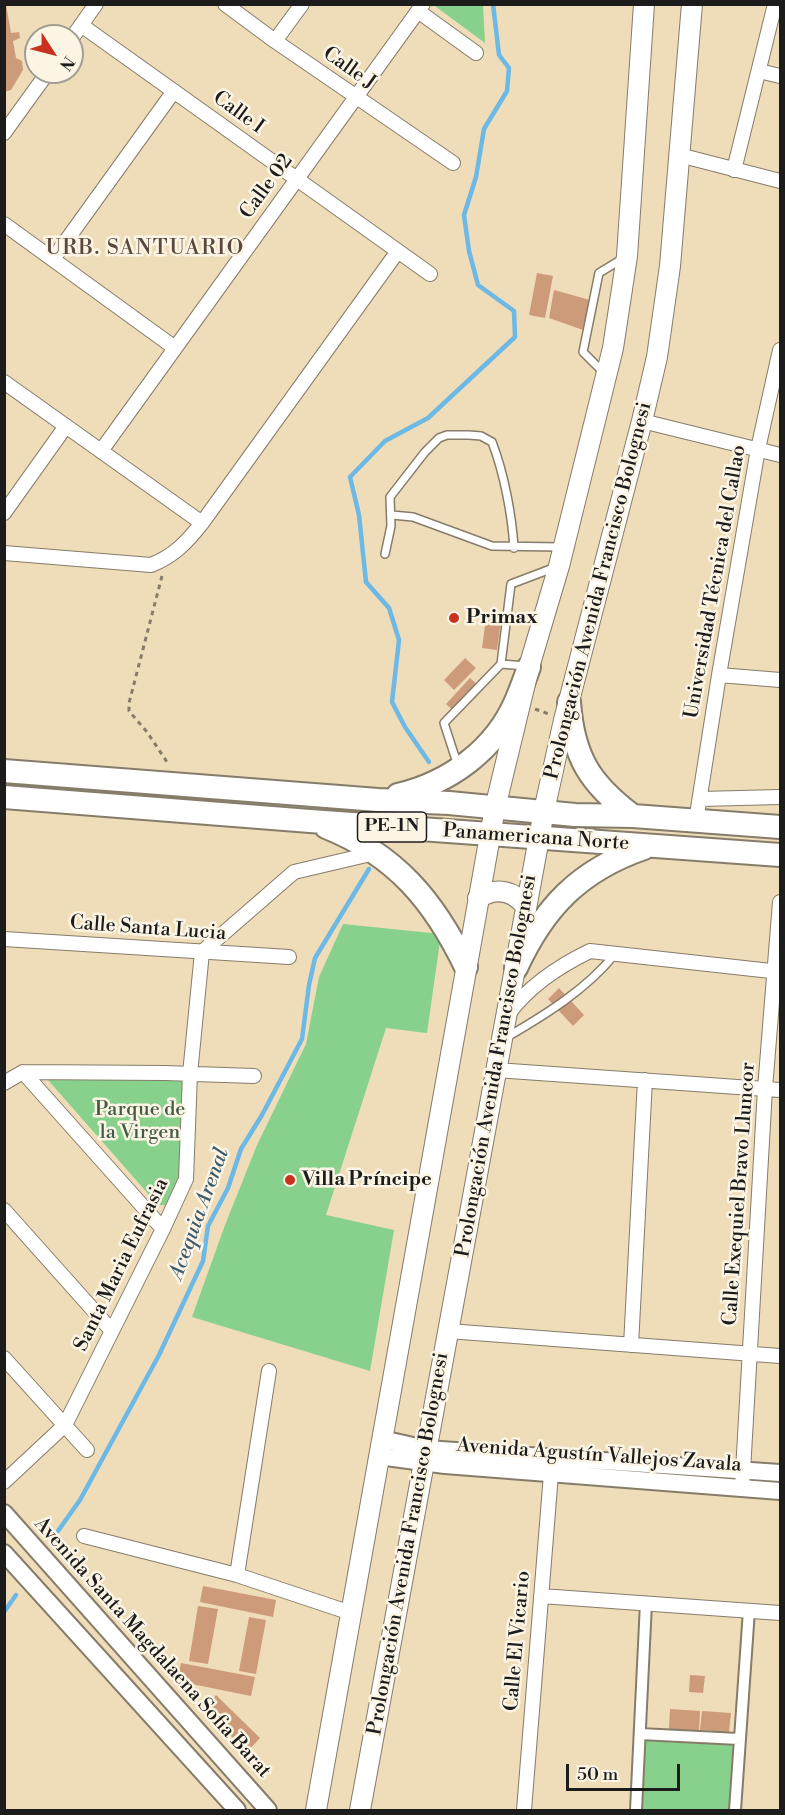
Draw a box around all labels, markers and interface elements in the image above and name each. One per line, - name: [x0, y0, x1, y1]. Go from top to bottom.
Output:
- north arrow: [24, 24, 84, 84]
- street label: Calle J: [318, 42, 380, 96]
- text: N: [55, 52, 79, 74]
- street label: Calle I: [208, 86, 268, 140]
- street label: Calle 02: [235, 150, 299, 224]
- district label: URB. SANTUARIO: [45, 236, 245, 262]
- street label: Prolongación Avenida Francisco Bolognesi: [540, 400, 658, 782]
- street label: Universidad Técnica del Callao: [680, 443, 752, 721]
- place label: Primax: [466, 606, 538, 630]
- marker: Primax: [447, 611, 461, 625]
- road number: PE-1N: [358, 812, 426, 842]
- street label: Panamericana Norte: [442, 820, 630, 856]
- street label: Prolongación Avenida Francisco Bolognesi: [451, 873, 543, 1259]
- street label: Calle Santa Lucia: [69, 912, 227, 946]
- street label: Calle Exequiel Bravo Lluncor: [719, 1062, 761, 1326]
- park label: Parque de la Virgen: [95, 1098, 185, 1145]
- water label: Acequia Arenal: [165, 1145, 235, 1283]
- place label: Villa Príncipe: [302, 1168, 432, 1192]
- marker: Villa Príncipe: [283, 1173, 297, 1187]
- street label: Santa Maria Eufrasia: [70, 1175, 174, 1355]
- street label: Prolongación Avenida Francisco Bolognesi: [363, 1351, 455, 1737]
- street label: Avenida Agustín Vallejos Zavala: [456, 1434, 742, 1478]
- street label: Avenida Santa Magdalaena Sofia Barat: [28, 1513, 276, 1783]
- street label: Calle El Vicario: [500, 1570, 536, 1712]
- scale bar: [569, 1752, 683, 1790]
- text: 50 m: [577, 1763, 618, 1786]

